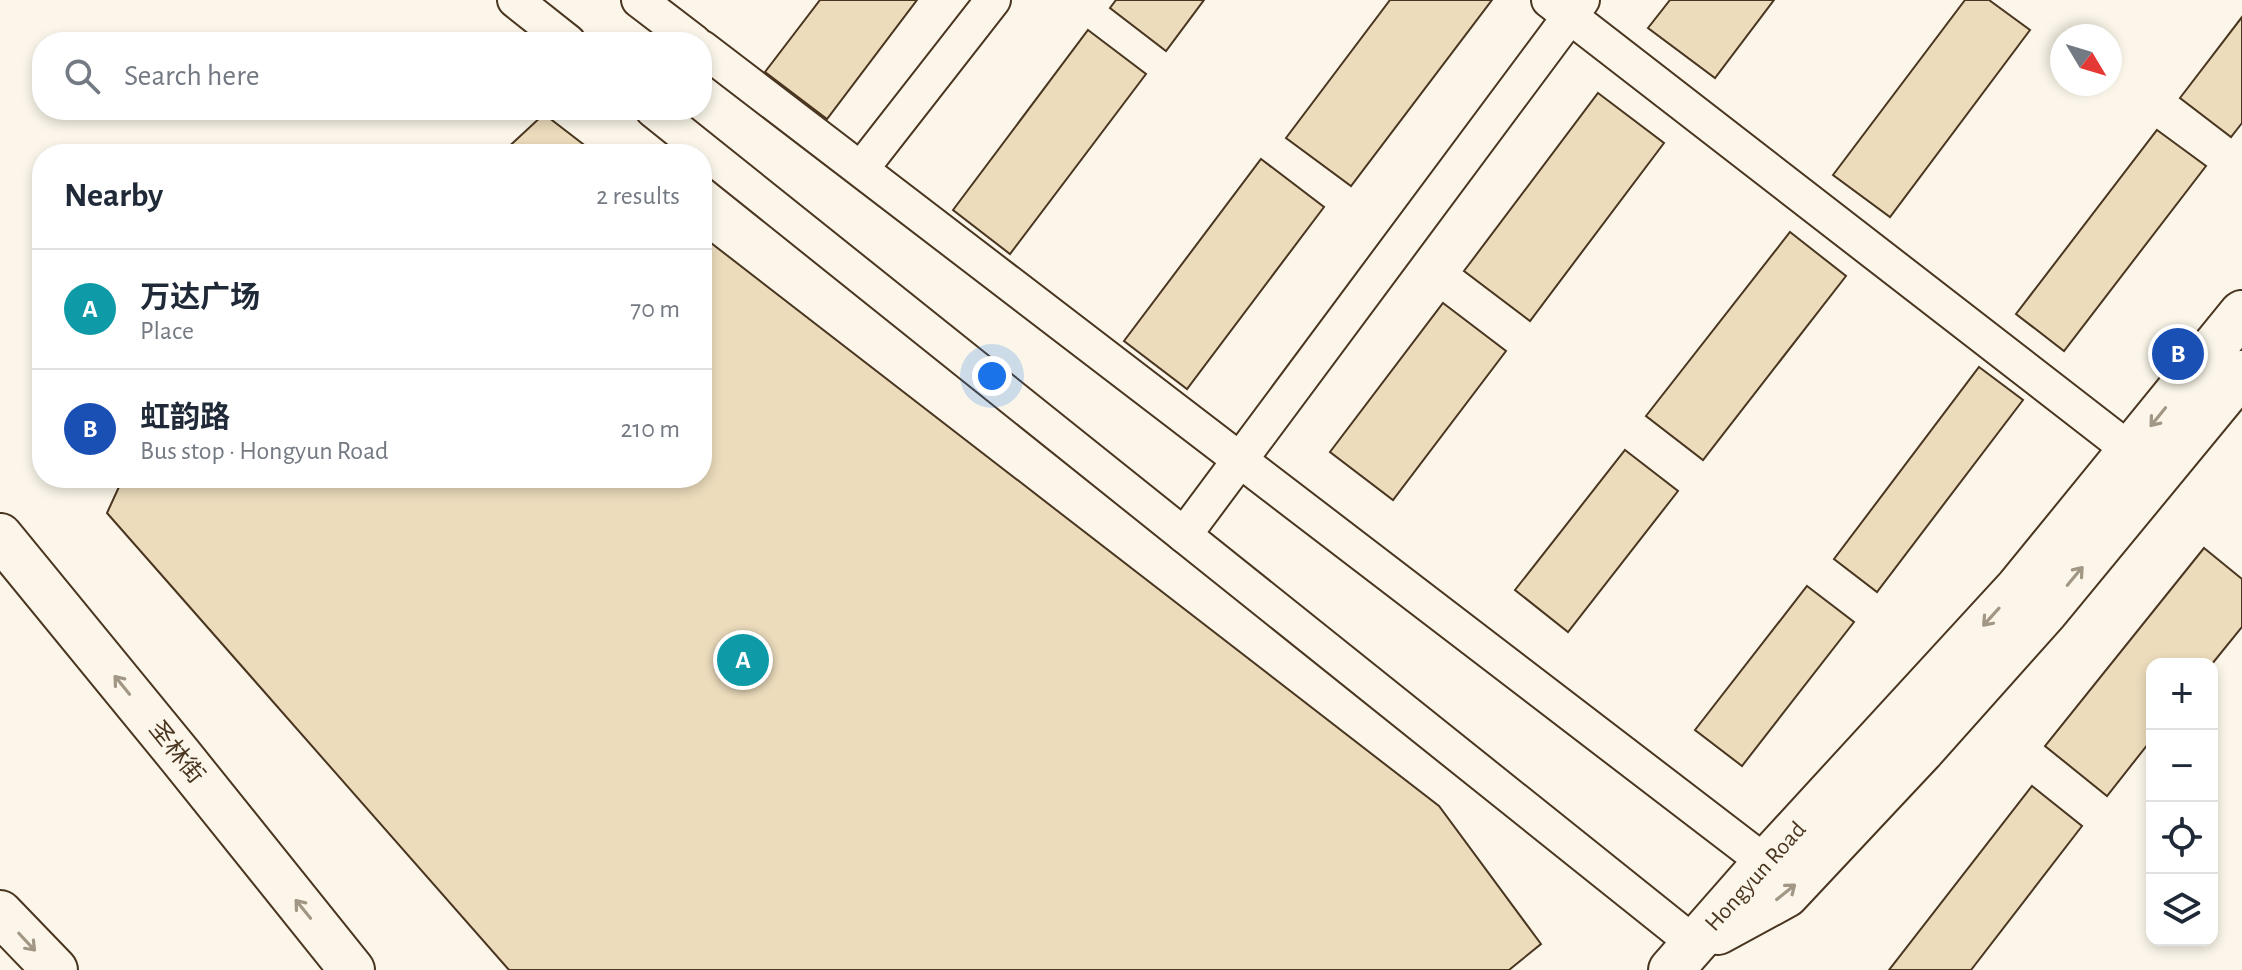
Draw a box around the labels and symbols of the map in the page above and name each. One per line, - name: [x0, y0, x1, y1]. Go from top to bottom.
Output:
- north arrow: [2050, 24, 2122, 96]
- pin: B: [2152, 324, 2204, 384]
- your location: [972, 356, 1012, 396]
- one-way arrow: [2150, 406, 2167, 427]
- one-way arrow: [2066, 567, 2084, 587]
- one-way arrow: [1983, 606, 2001, 626]
- pin: A: [717, 630, 769, 690]
- one-way arrow: [113, 675, 131, 696]
- street label: 圣林街: [144, 716, 210, 788]
- street label: Hongyun Road: [1701, 817, 1811, 936]
- one-way arrow: [1776, 883, 1796, 901]
- one-way arrow: [294, 899, 312, 920]
- one-way arrow: [18, 931, 36, 951]

